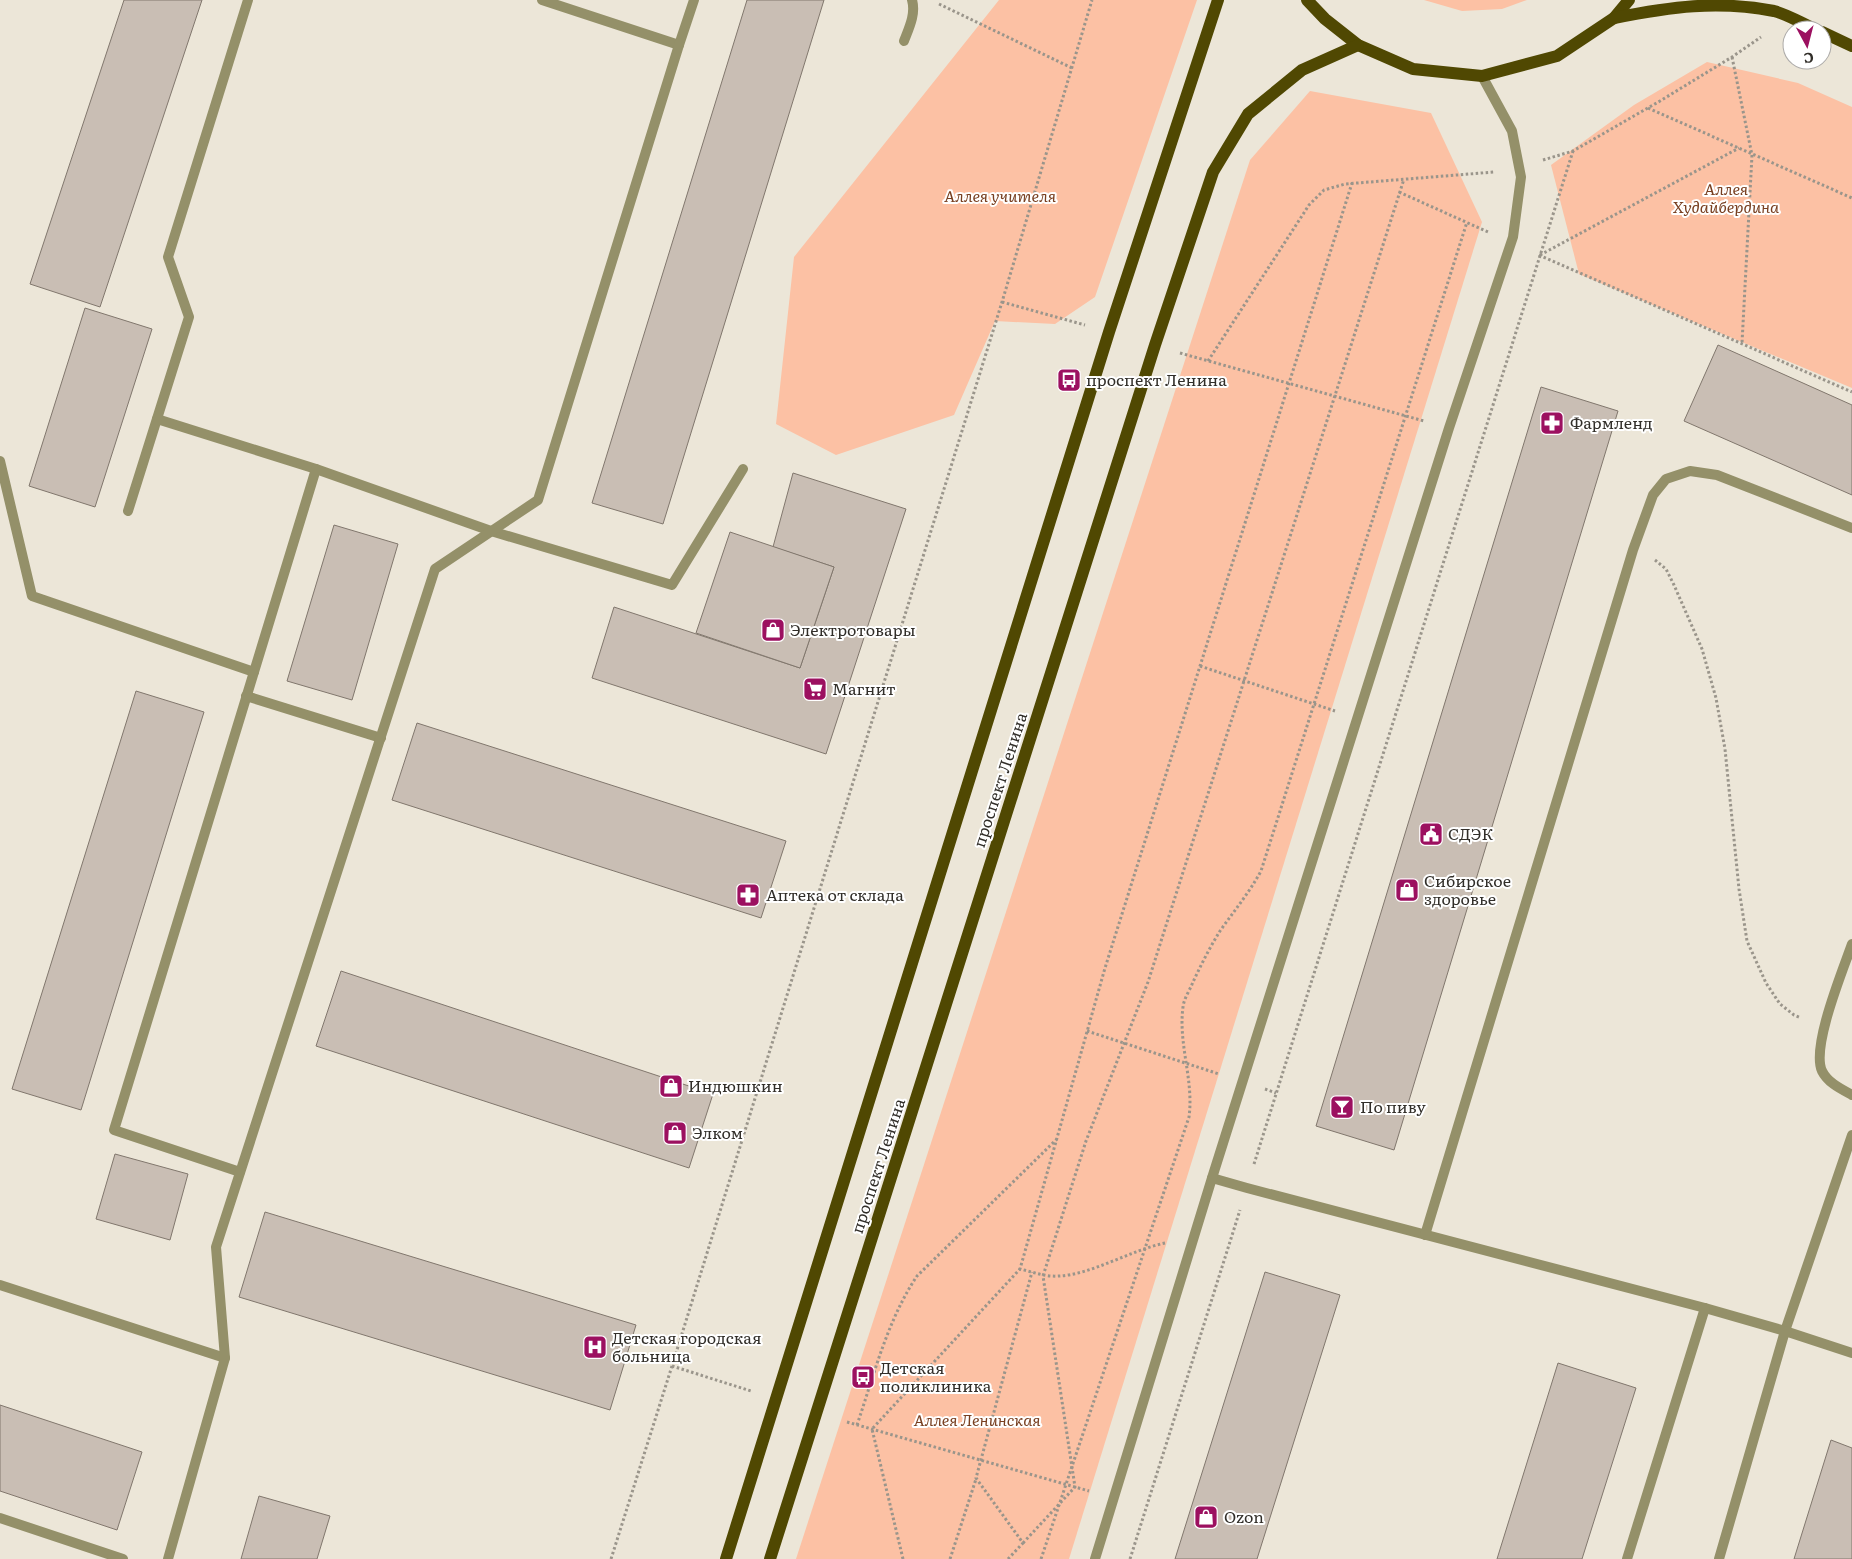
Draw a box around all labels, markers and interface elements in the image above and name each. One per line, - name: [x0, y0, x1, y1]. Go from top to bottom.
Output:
- north arrow: [1782, 20, 1832, 70]
- text: С: [1803, 48, 1815, 69]
- park label: Аллея Худайбердина: [1673, 176, 1780, 218]
- park label: Аллея учителя: [944, 183, 1057, 207]
- bus stop icon: проспект Ленина: [1056, 367, 1082, 393]
- place label: проспект Ленина: [1086, 367, 1227, 391]
- pharmacy icon: Фармленд: [1539, 410, 1565, 436]
- place label: Фармленд: [1570, 410, 1653, 434]
- shop icon: Электротовары: [760, 617, 786, 643]
- place label: Электротовары: [790, 617, 916, 641]
- supermarket icon: Магнит: [802, 676, 828, 702]
- place label: Магнит: [832, 676, 896, 700]
- street label: проспект Ленина: [966, 709, 1032, 850]
- public building icon: СДЭК: [1418, 821, 1444, 847]
- place label: СДЭК: [1448, 821, 1493, 845]
- place label: Сибирское здоровье: [1424, 868, 1511, 910]
- shop icon: Сибирское здоровье: [1394, 877, 1420, 903]
- pharmacy icon: Аптека от склада: [735, 882, 761, 908]
- place label: Аптека от склада: [766, 882, 904, 906]
- shop icon: Индюшкин: [658, 1073, 684, 1099]
- place label: Индюшкин: [688, 1073, 783, 1097]
- bar icon: По пиву: [1329, 1094, 1355, 1120]
- place label: По пиву: [1360, 1094, 1427, 1118]
- street label: проспект Ленина: [844, 1095, 910, 1236]
- shop icon: Элком: [662, 1120, 688, 1146]
- place label: Элком: [692, 1120, 743, 1144]
- place label: Детская городская больница: [612, 1325, 762, 1367]
- hospital icon: Детская городская больница: [582, 1334, 608, 1360]
- place label: Детская поликлиника: [880, 1355, 992, 1397]
- bus stop icon: Детская поликлиника: [850, 1364, 876, 1390]
- park label: Аллея Ленинская: [913, 1407, 1041, 1431]
- shop icon: Ozon: [1193, 1504, 1219, 1530]
- place label: Ozon: [1224, 1504, 1264, 1528]

